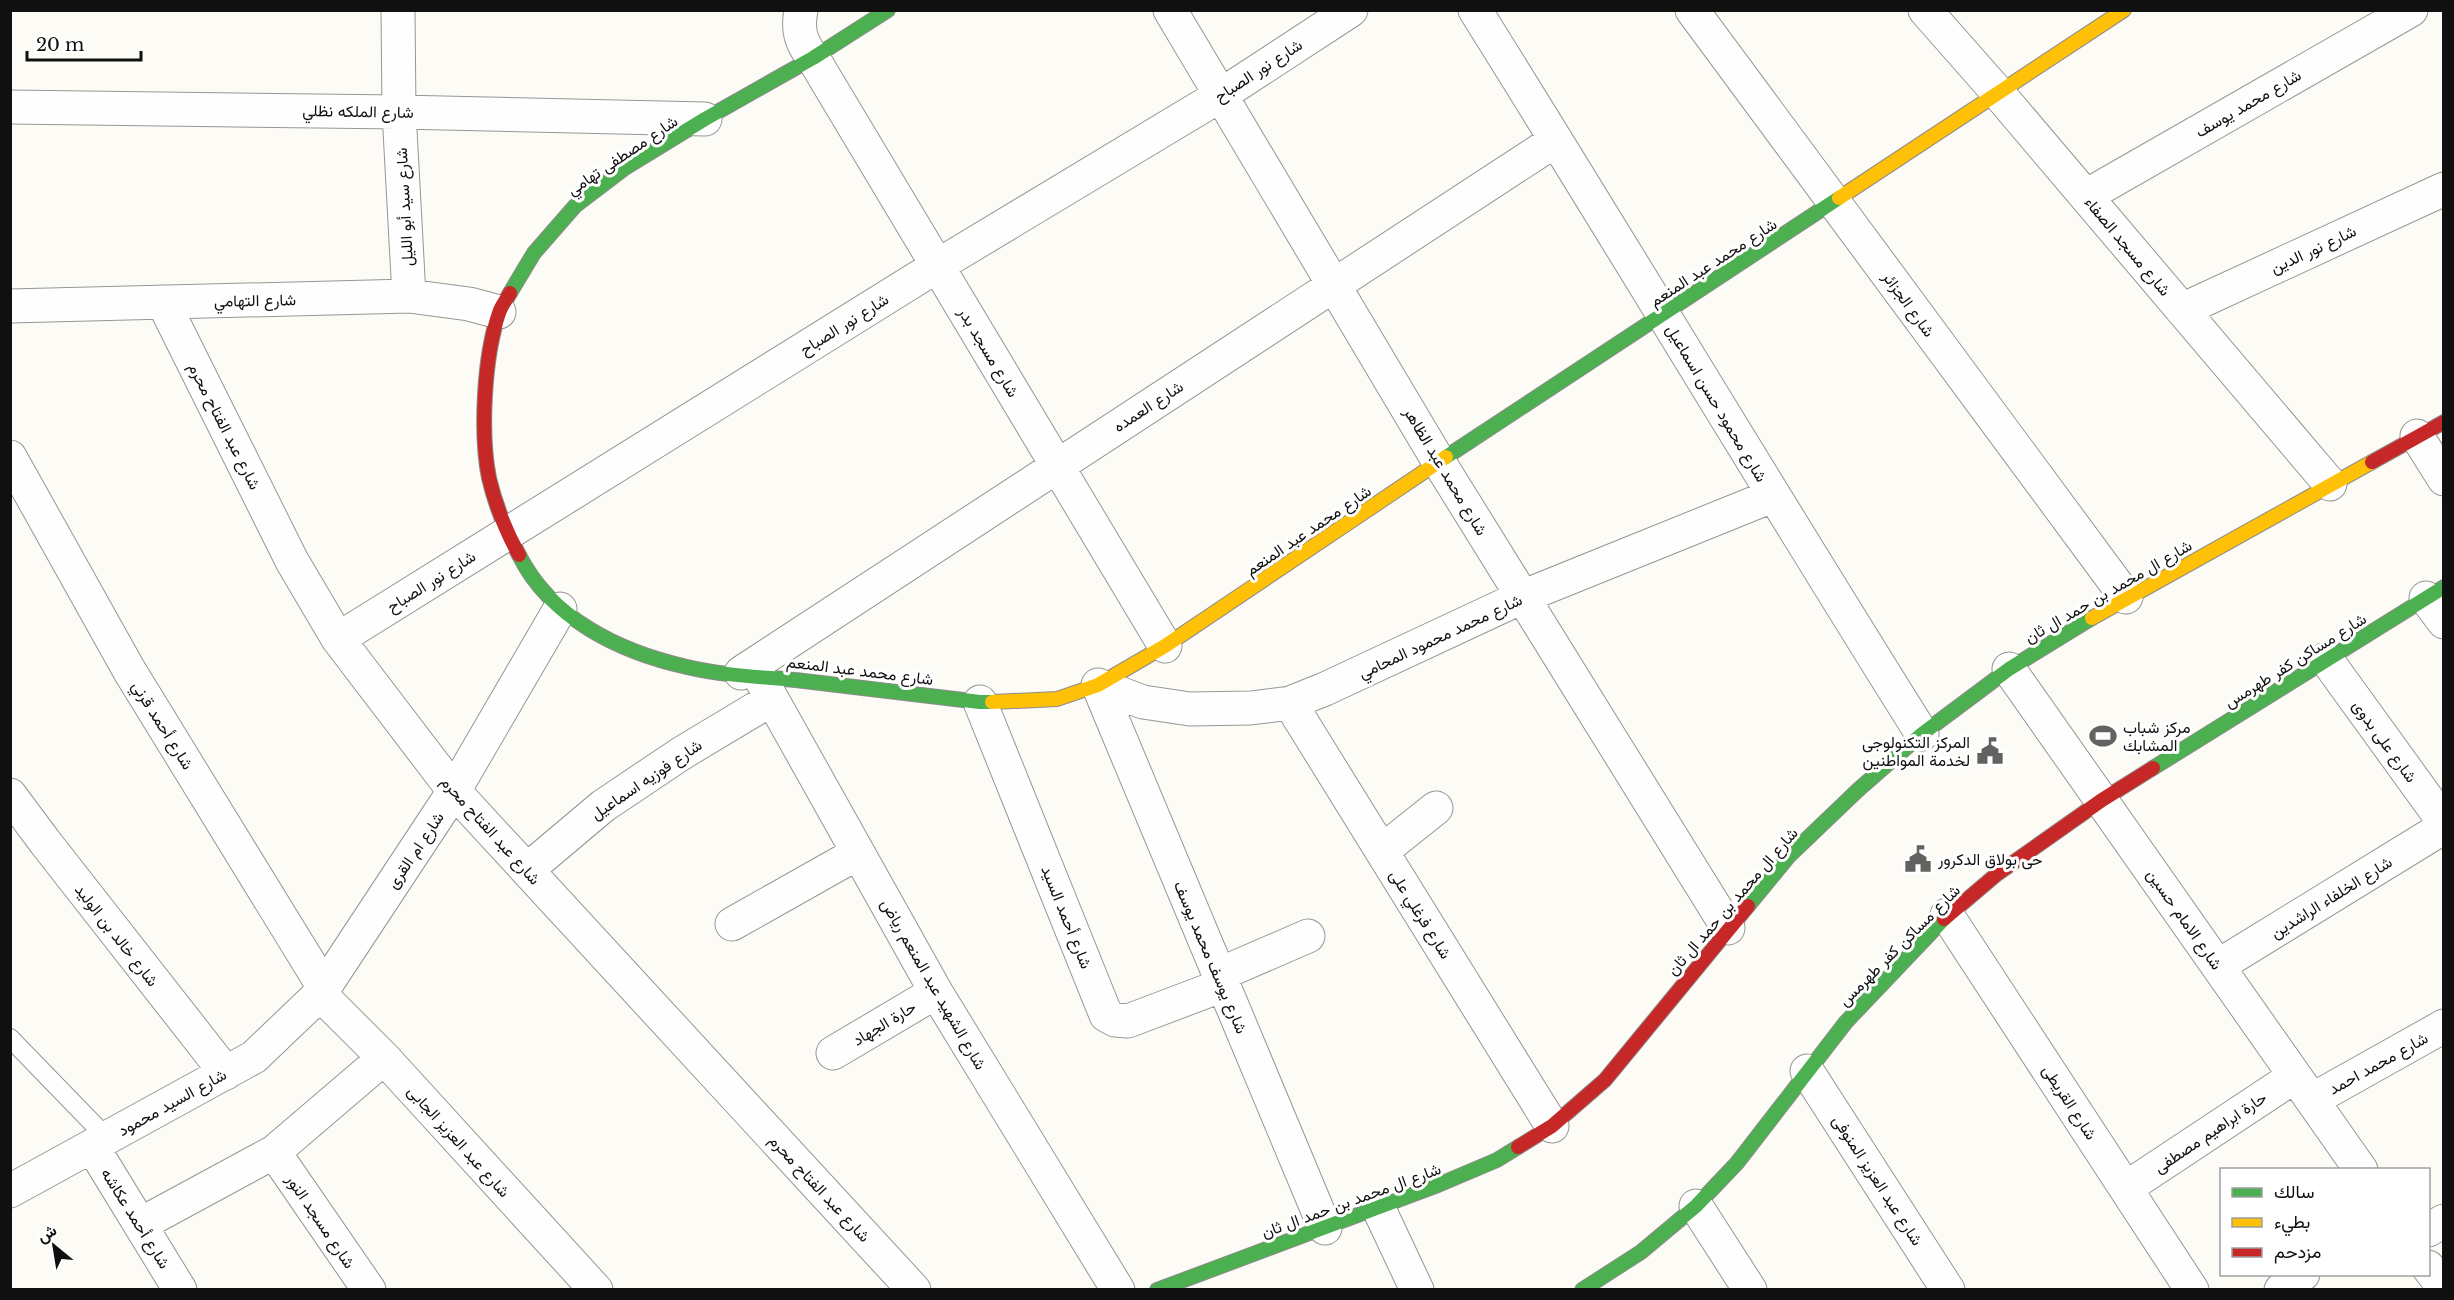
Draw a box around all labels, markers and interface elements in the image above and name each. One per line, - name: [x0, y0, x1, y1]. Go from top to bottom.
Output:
- scale bar: [27, 24, 141, 62]
- text: 20 m: [36, 34, 84, 56]
- street label: شارع نور الصباح: [1210, 34, 1307, 108]
- street label: شارع محمد يوسف: [2191, 65, 2306, 143]
- street label: شارع الملكه نظلي: [302, 100, 414, 126]
- street label: شارع مصطفى تهامي: [563, 111, 683, 203]
- street label: شارع سيد أبو الليل: [391, 147, 419, 267]
- street label: شارع مسجد الصفاء: [2079, 192, 2175, 301]
- street label: شارع محمد عبد المنعم: [1646, 213, 1781, 312]
- street label: شارع نور الدين: [2267, 220, 2360, 279]
- street label: شارع الجزائر: [1876, 267, 1939, 342]
- street label: شارع التهامي: [214, 289, 296, 315]
- street label: شارع نور الصباح: [796, 289, 893, 361]
- street label: شارع مسجد بدر: [952, 302, 1024, 402]
- street label: شارع محمود حسن اسماعيل: [1660, 321, 1772, 486]
- street label: شارع عبد الفتاح محرم: [183, 359, 266, 494]
- street label: شارع العمده: [1109, 376, 1188, 438]
- street label: شارع محمد عبد الظاهر: [1398, 402, 1492, 540]
- street label: شارع محمد عبد المنعم: [1241, 480, 1376, 581]
- street label: شارع ال محمد بن حمد ال ثان: [2021, 535, 2196, 649]
- street label: شارع نور الصباح: [383, 546, 480, 618]
- street label: شارع محمد محمود المحامي: [1355, 589, 1527, 686]
- street label: شارع مساكن كفر طهرمس: [2220, 608, 2371, 714]
- street label: شارع محمد عبد المنعم: [785, 651, 934, 691]
- street label: شارع أحمد قرني: [124, 677, 198, 775]
- street label: شارع على بدوى: [2347, 696, 2422, 787]
- place label: مركز شباب المشابك: [2123, 717, 2190, 755]
- sports icon: مركز شباب المشابك: [2088, 721, 2118, 751]
- place label: المركز التكنولوجى لخدمة المواطنين: [1862, 732, 1970, 771]
- street label: شارع فوزيه اسماعيل: [587, 734, 706, 825]
- public building icon: المركز التكنولوجى لخدمة المواطنين: [1975, 736, 2005, 766]
- street label: شارع عبد الفتاح محرم: [435, 771, 545, 890]
- street label: شارع ام القرى: [382, 808, 450, 893]
- street label: شارع ال محمد بن حمد ال ثان: [1662, 823, 1803, 980]
- public building icon: حى بولاق الدكرور: [1903, 844, 1933, 874]
- place label: حى بولاق الدكرور: [1937, 849, 2043, 870]
- street label: شارع الخلفاء الراشدين: [2266, 852, 2397, 944]
- street label: شارع أحمد السيد: [1035, 862, 1097, 972]
- street label: شارع الامام حسين: [2141, 865, 2227, 974]
- street label: شارع فرغلي على: [1382, 866, 1456, 964]
- street label: شارع يوسف محمد يوسف: [1168, 878, 1252, 1037]
- street label: شارع خالد بن الوليد: [69, 880, 163, 991]
- street label: شارع مساكن كفر طهرمس: [1834, 880, 1965, 1011]
- street label: شارع الشهيد عبد المنعم رياض: [875, 895, 991, 1074]
- street label: حارة الجهاد: [849, 996, 920, 1051]
- street label: شارع محمد احمد: [2325, 1027, 2432, 1100]
- street label: شارع القريطى: [2037, 1061, 2102, 1144]
- street label: شارع السيد محمود: [114, 1064, 231, 1142]
- street label: شارع عبد العزيز الجابى: [402, 1081, 515, 1202]
- street label: حارة ابراهيم مصطفى: [2150, 1087, 2271, 1178]
- street label: شارع عبد العزيز المنوفى: [1827, 1111, 1928, 1250]
- street label: شارع عبد الفتاح محرم: [764, 1130, 875, 1247]
- street label: شارع ال محمد بن حمد ال ثان: [1258, 1158, 1444, 1244]
- street label: شارع أحمد عكاشه: [95, 1164, 175, 1273]
- legend: [2220, 1168, 2430, 1276]
- street label: شارع مسجد النور: [280, 1169, 360, 1273]
- text: سالك: [2274, 1181, 2314, 1203]
- text: بطيء: [2274, 1211, 2310, 1237]
- north arrow: [24, 1216, 84, 1276]
- text: ش: [33, 1220, 60, 1246]
- text: مزدحم: [2274, 1241, 2321, 1264]

